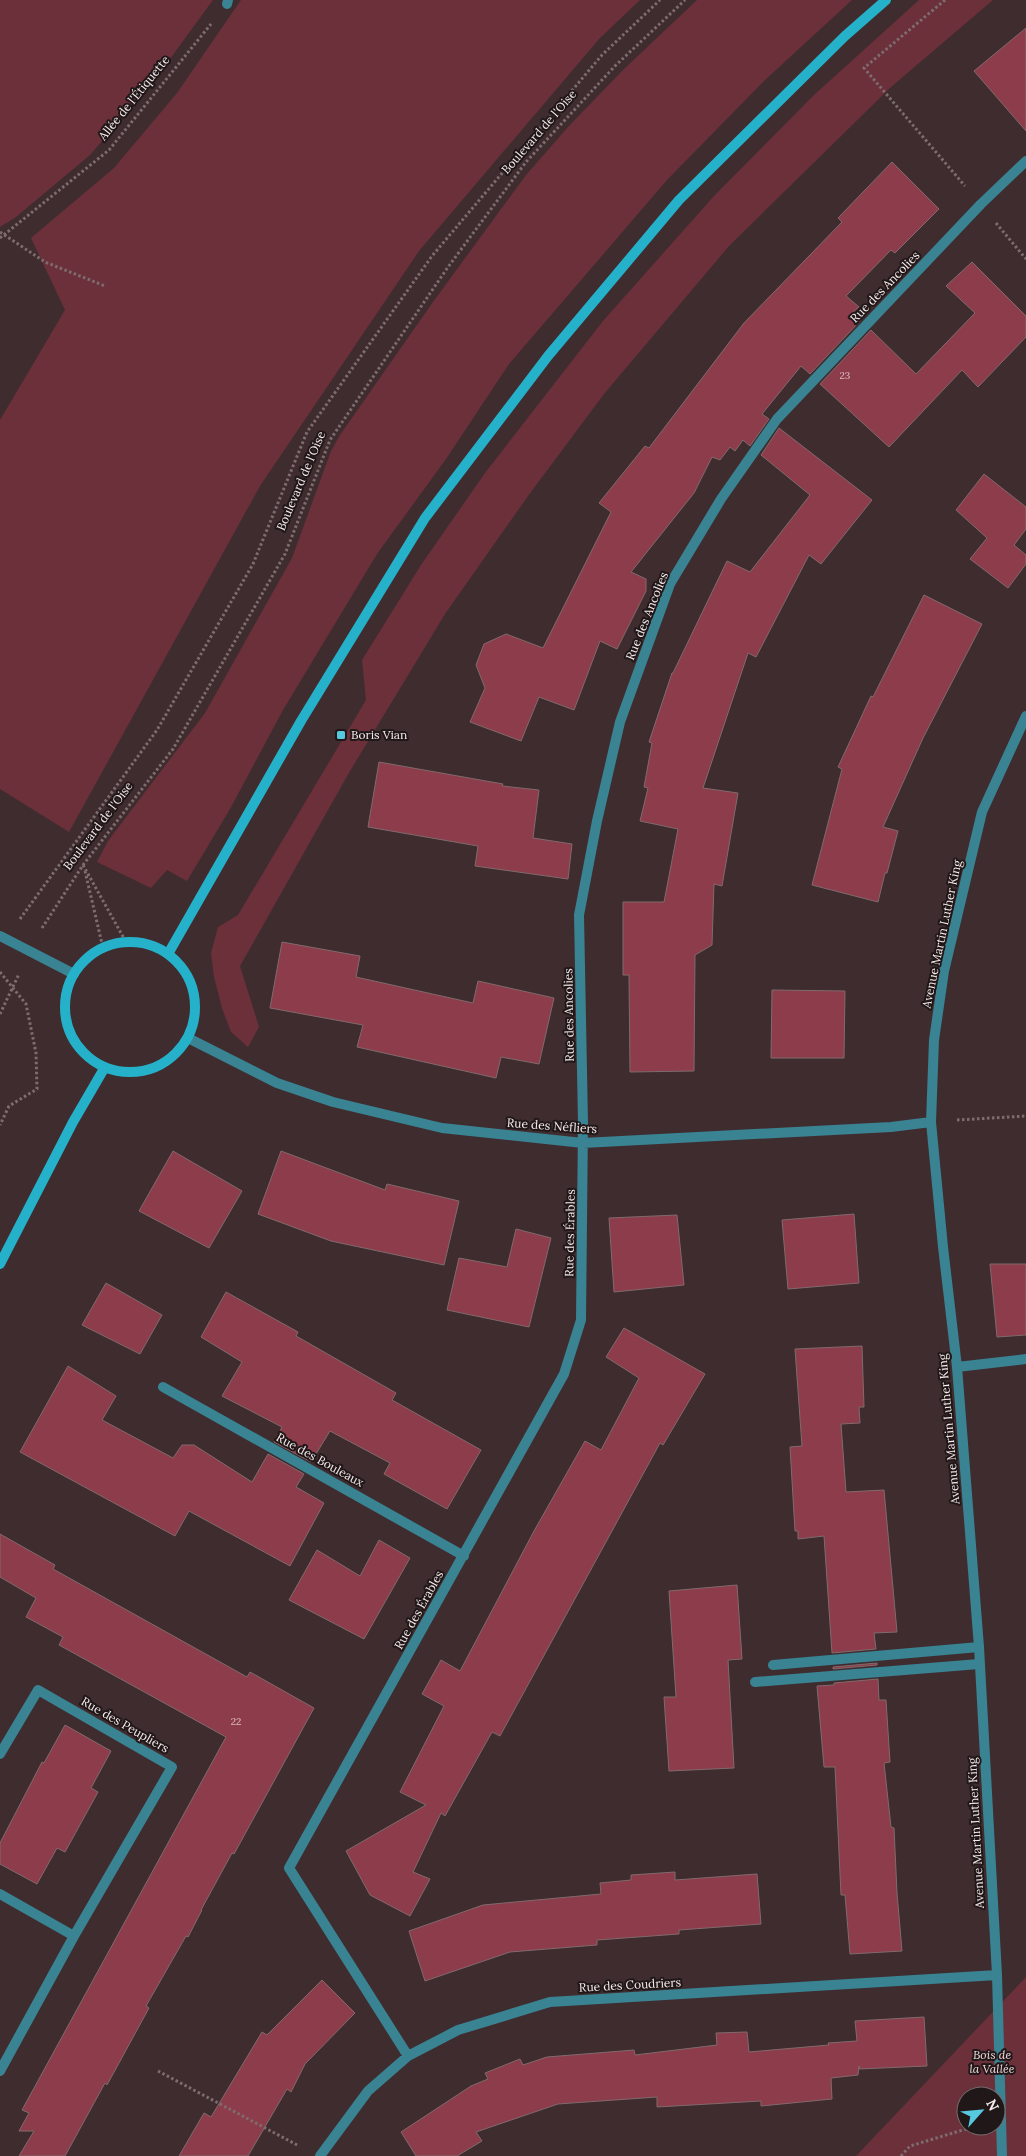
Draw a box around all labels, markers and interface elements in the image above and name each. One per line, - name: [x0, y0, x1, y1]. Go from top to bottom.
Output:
- street label: Allée de l'Étiquette: [94, 52, 173, 144]
- street label: Boulevard de l'Oise: [498, 86, 580, 177]
- street label: Rue des Ancolies: [847, 247, 923, 326]
- house number: 23: [840, 369, 851, 382]
- street label: Boulevard de l'Oise: [273, 428, 328, 533]
- street label: Rue des Ancolies: [622, 569, 671, 662]
- place label: Boris Vian: [351, 727, 407, 742]
- marker: Boris Vian: [335, 729, 347, 741]
- street label: Boulevard de l'Oise: [60, 778, 136, 873]
- street label: Avenue Martin Luther King: [918, 858, 965, 1010]
- street label: Rue des Ancolies: [560, 968, 577, 1062]
- street label: Rue des Néfliers: [506, 1115, 598, 1136]
- street label: Rue des Érables: [561, 1189, 578, 1277]
- street label: Avenue Martin Luther King: [934, 1353, 963, 1506]
- street label: Rue des Bouleaux: [274, 1429, 367, 1490]
- street label: Rue des Érables: [391, 1567, 447, 1652]
- street label: Rue des Peupliers: [79, 1693, 172, 1756]
- house number: 22: [231, 1715, 241, 1728]
- street label: Avenue Martin Luther King: [964, 1757, 987, 1910]
- street label: Rue des Coudriers: [578, 1974, 682, 1995]
- park label: Bois de la Vallée: [969, 2047, 1015, 2076]
- north arrow: [956, 2086, 1006, 2136]
- text: N: [982, 2096, 1003, 2114]

